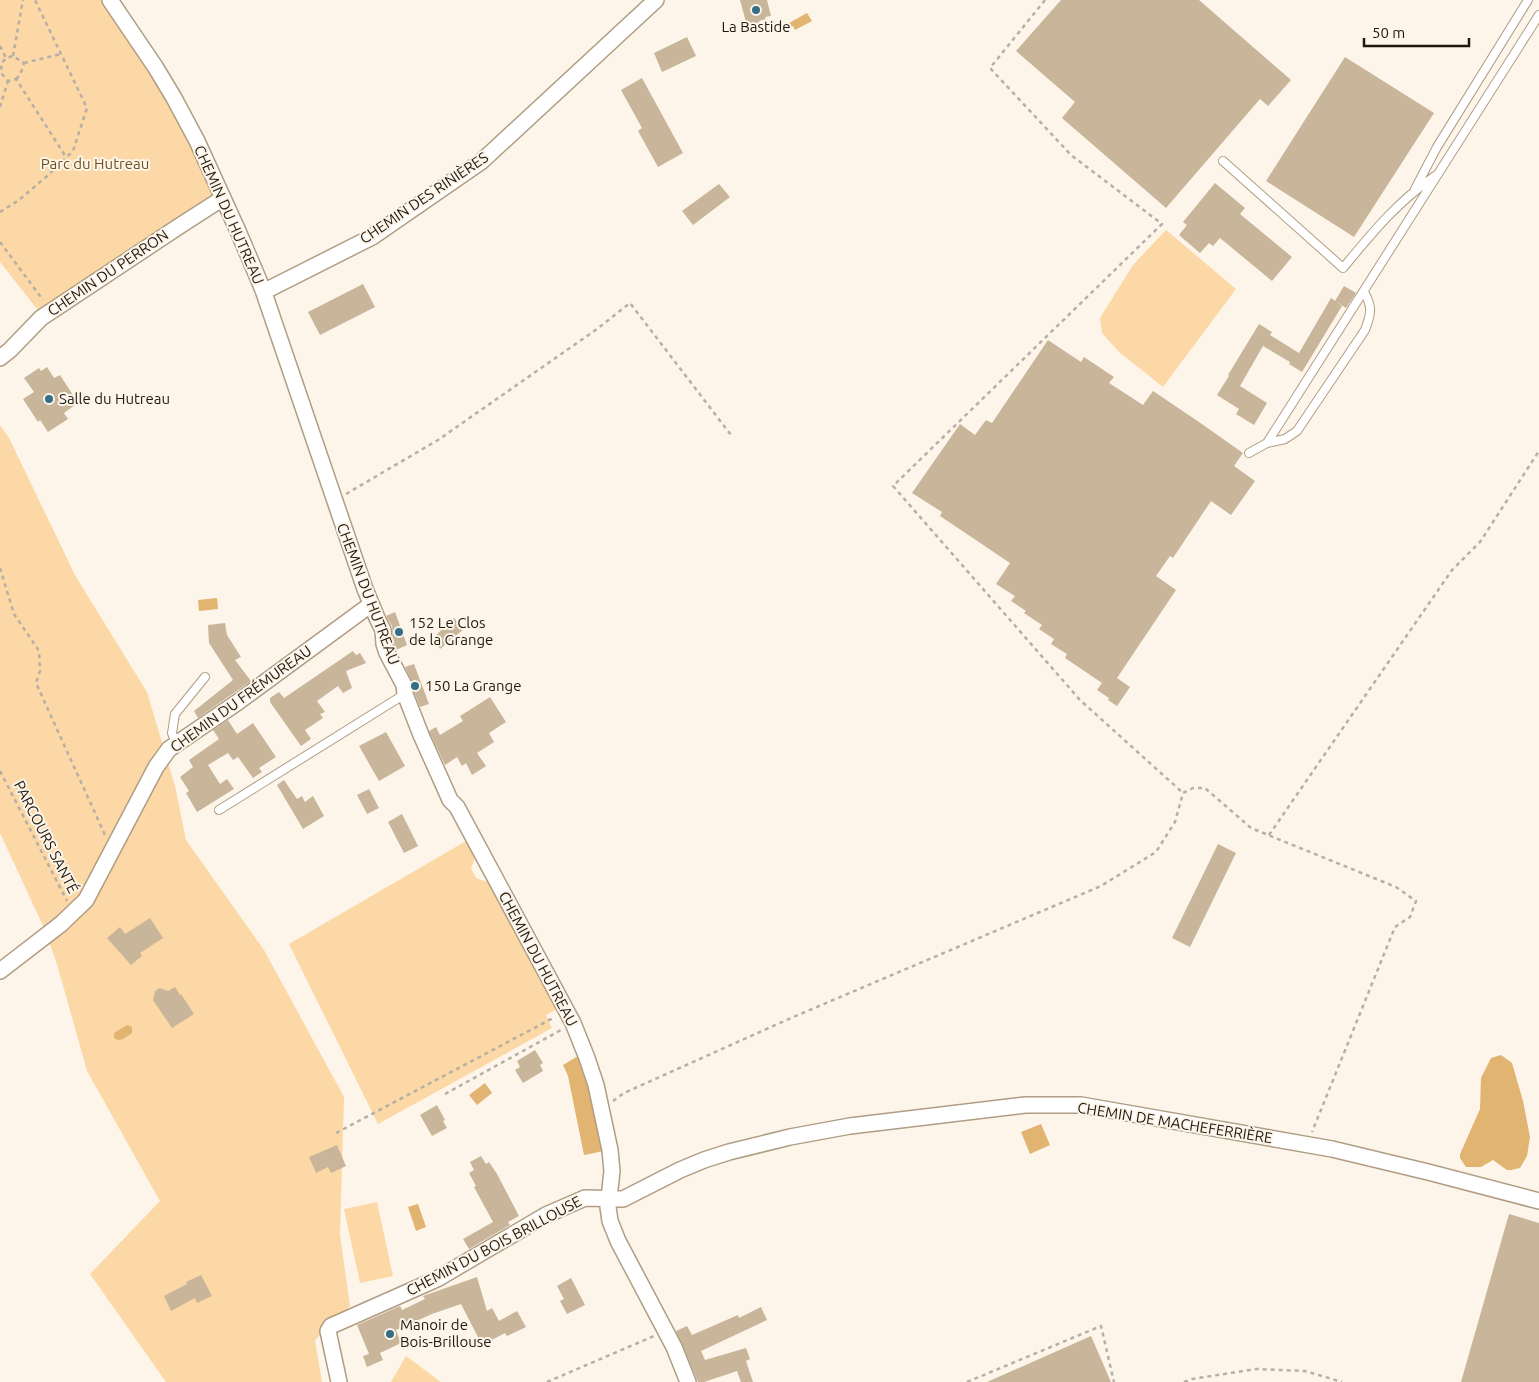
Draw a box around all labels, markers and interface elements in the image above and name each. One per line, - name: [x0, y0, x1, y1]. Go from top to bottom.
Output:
- marker: La Bastide: [750, 4, 762, 16]
- scale bar: [1364, 15, 1469, 47]
- place label: La Bastide: [721, 18, 791, 35]
- text: 50 m: [1372, 24, 1405, 41]
- street label: CHEMIN DU HUTREAU: [191, 143, 268, 287]
- street label: CHEMIN DES RINIÈRES: [356, 148, 491, 247]
- park label: Parc du Hutreau: [41, 155, 149, 172]
- street label: CHEMIN DU PERRON: [44, 226, 171, 319]
- place label: Salle du Hutreau: [59, 390, 170, 407]
- marker: Salle du Hutreau: [43, 393, 55, 405]
- street label: CHEMIN DU HUTREAU: [334, 521, 403, 667]
- place label: 152 Le Clos de la Grange: [409, 614, 493, 648]
- marker: 152 Le Clos de la Grange: [393, 626, 405, 638]
- street label: CHEMIN DU FRÉMUREAU: [167, 642, 315, 756]
- place label: 150 La Grange: [425, 677, 521, 694]
- marker: 150 La Grange: [409, 680, 421, 692]
- street label: PARCOURS SANTÉ: [11, 778, 82, 896]
- street label: CHEMIN DU HUTREAU: [496, 888, 581, 1029]
- street label: CHEMIN DE MACHEFERRIÈRE: [1076, 1099, 1274, 1146]
- street label: CHEMIN DU BOIS BRILLOUSE: [404, 1192, 584, 1299]
- place label: Manoir de Bois-Brillouse: [400, 1316, 492, 1350]
- marker: Manoir de Bois-Brillouse: [384, 1328, 396, 1340]

